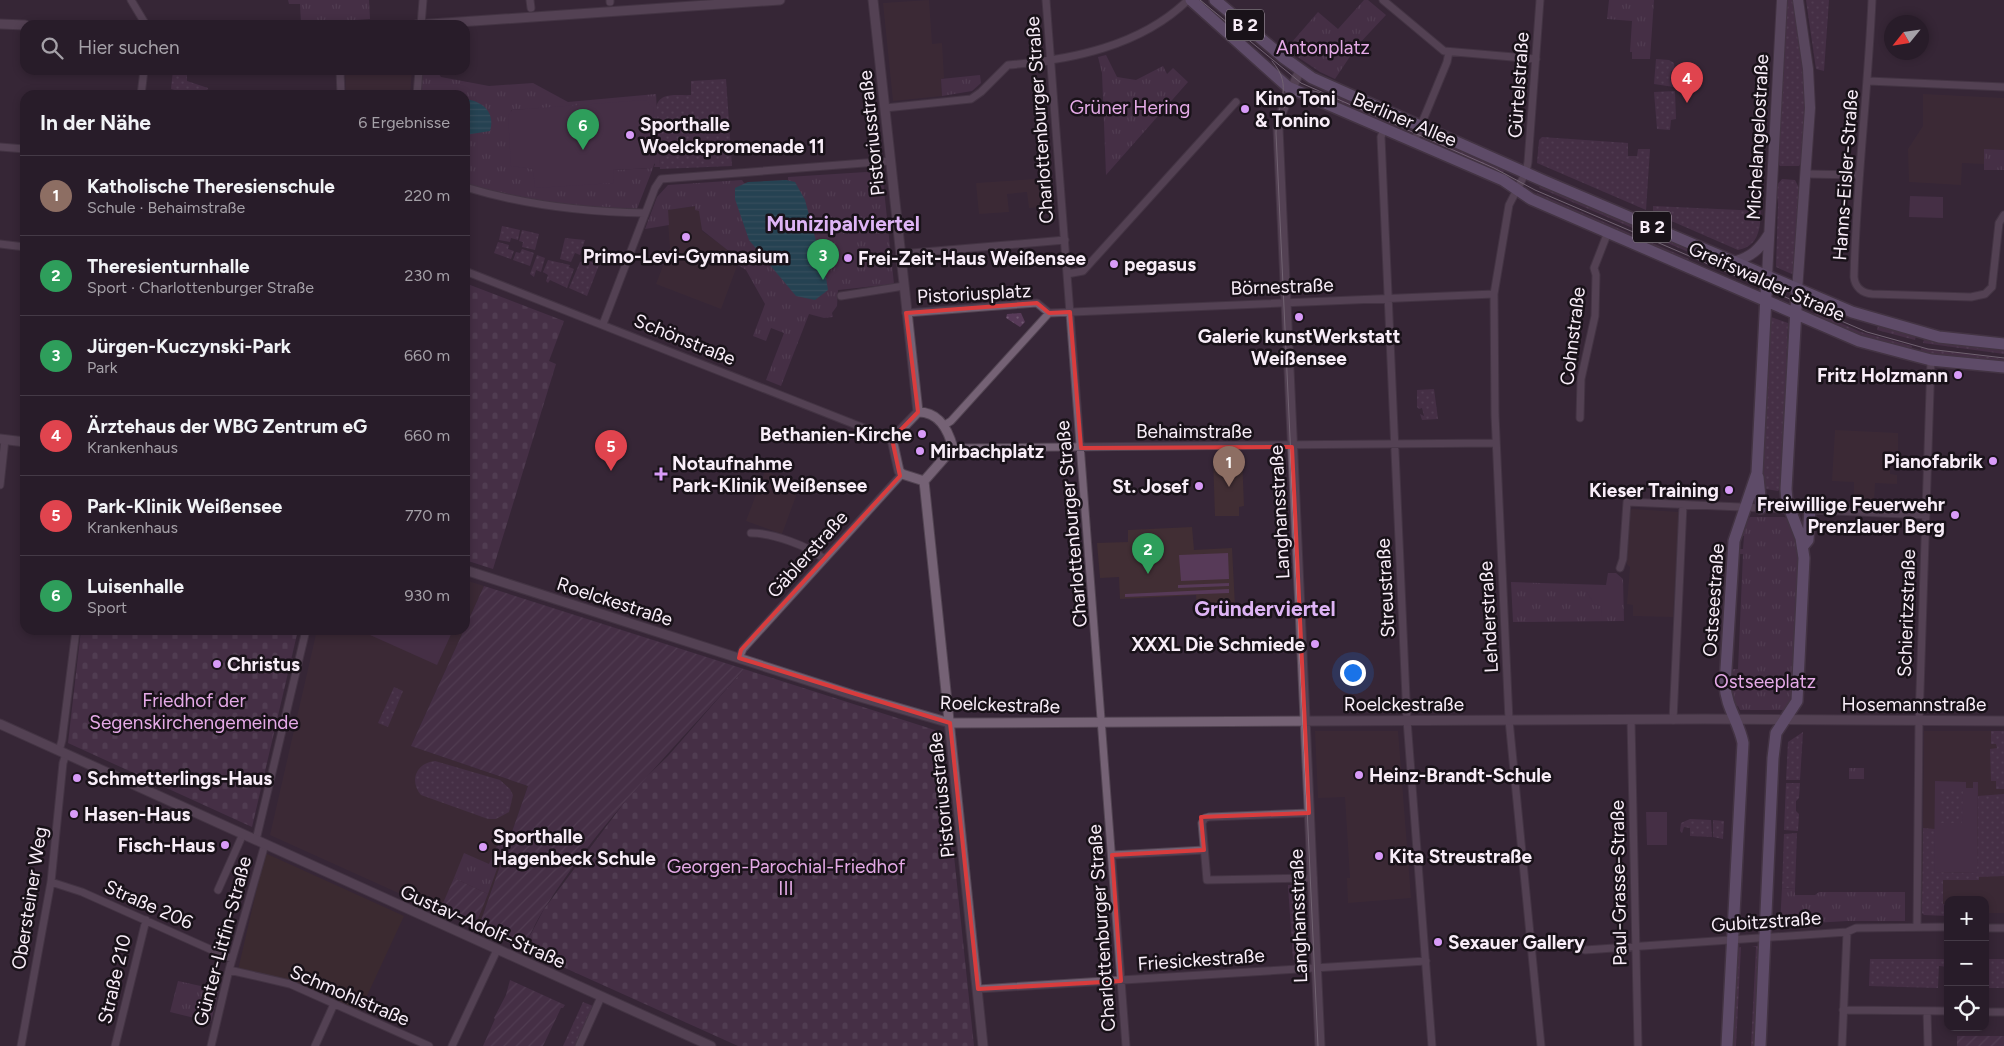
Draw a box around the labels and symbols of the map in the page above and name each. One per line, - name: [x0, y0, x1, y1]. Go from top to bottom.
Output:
- road number: B 2: [1226, 10, 1264, 40]
- north arrow: [1884, 15, 1929, 60]
- street label: Charlottenburger Straße: [1021, 16, 1058, 224]
- street label: Gürtelstraße: [1503, 31, 1534, 139]
- park label: Antonplatz: [1276, 36, 1370, 59]
- street label: Michelangelostraße: [1742, 53, 1773, 221]
- pin: 4: [1671, 62, 1703, 103]
- street label: Pistoriusstraße: [853, 69, 890, 197]
- place label: Kino Toni & Tonino: [1255, 87, 1336, 132]
- street label: Berliner Allee: [1349, 87, 1460, 152]
- street label: Hanns-Eisler-Straße: [1828, 89, 1863, 261]
- park label: Grüner Hering: [1070, 96, 1190, 119]
- marker: Kino Toni & Tonino: [1239, 103, 1251, 115]
- pin: 6: [567, 109, 599, 150]
- place label: Sporthalle Woelckpromenade 11: [640, 113, 825, 158]
- marker: Sporthalle Woelckpromenade 11: [624, 129, 636, 141]
- district label: Munizipalviertel: [766, 211, 920, 236]
- road number: B 2: [1633, 212, 1671, 242]
- marker: Primo-Levi-Gymnasium: [680, 231, 692, 243]
- street label: Greifswalder Straße: [1685, 237, 1849, 326]
- pin: 3: [807, 239, 839, 280]
- place label: Primo-Levi-Gymnasium: [583, 245, 789, 268]
- place label: Frei-Zeit-Haus Weißensee: [858, 247, 1087, 270]
- marker: Frei-Zeit-Haus Weißensee: [842, 252, 854, 264]
- place label: pegasus: [1124, 253, 1196, 276]
- marker: pegasus: [1108, 258, 1120, 270]
- street label: Börnestraße: [1230, 273, 1334, 300]
- street label: Pistoriusplatz: [916, 279, 1032, 308]
- street label: Cohnstraße: [1555, 285, 1590, 387]
- street label: Schönstraße: [631, 309, 739, 370]
- marker: Galerie kunstWerkstatt Weißensee: [1293, 311, 1305, 323]
- place label: Galerie kunstWerkstatt Weißensee: [1198, 325, 1401, 370]
- place label: Fritz Holzmann: [1817, 364, 1948, 387]
- marker: Fritz Holzmann: [1952, 369, 1964, 381]
- street label: Charlottenburger Straße: [1051, 419, 1092, 628]
- street label: Behaimstraße: [1136, 420, 1252, 443]
- place label: Bethanien-Kirche: [760, 423, 912, 446]
- marker: Bethanien-Kirche: [916, 428, 928, 440]
- pin: 5: [595, 430, 627, 471]
- place label: Mirbachplatz: [930, 440, 1044, 463]
- street label: Langhansstraße: [1265, 444, 1294, 580]
- marker: Mirbachplatz: [914, 445, 926, 457]
- pin: 1: [1213, 446, 1245, 487]
- place label: Pianofabrik: [1884, 450, 1984, 473]
- place label: Notaufnahme Park-Klinik Weißensee: [672, 452, 868, 497]
- marker: Pianofabrik: [1987, 455, 1999, 467]
- marker: Notaufnahme Park-Klinik Weißensee: [654, 467, 668, 481]
- place label: St. Josef: [1112, 475, 1190, 498]
- place label: Kieser Training: [1589, 479, 1719, 502]
- marker: St. Josef: [1193, 480, 1205, 492]
- marker: Kieser Training: [1723, 484, 1735, 496]
- place label: Freiwillige Feuerwehr Prenzlauer Berg: [1757, 493, 1945, 538]
- street label: Gäblerstraße: [762, 506, 853, 603]
- marker: Freiwillige Feuerwehr Prenzlauer Berg: [1949, 509, 1961, 521]
- pin: 2: [1132, 533, 1164, 574]
- street label: Streustraße: [1371, 538, 1400, 638]
- street label: Ostseestraße: [1698, 543, 1729, 658]
- street label: Schieritzstraße: [1893, 549, 1920, 677]
- street label: Lehderstraße: [1474, 560, 1503, 674]
- street label: Roelckestraße: [554, 572, 676, 631]
- district label: Gründerviertel: [1194, 596, 1336, 621]
- place label: XXXL Die Schmiede: [1132, 633, 1305, 656]
- marker: XXXL Die Schmiede: [1309, 638, 1321, 650]
- place label: Christus: [227, 653, 300, 676]
- marker: Christus: [211, 658, 223, 670]
- your location: [1340, 660, 1366, 686]
- park label: Ostseeplatz: [1714, 670, 1816, 693]
- park label: Friedhof der Segenskirchengemeinde: [89, 689, 299, 734]
- street label: Roelckestraße: [939, 691, 1061, 718]
- street label: Roelckestraße: [1344, 693, 1464, 716]
- street label: Hosemannstraße: [1842, 693, 1986, 716]
- street label: Pistoriusstraße: [923, 731, 960, 859]
- place label: Heinz-Brandt-Schule: [1369, 764, 1552, 787]
- place label: Schmetterlings-Haus: [87, 767, 272, 790]
- marker: Heinz-Brandt-Schule: [1353, 769, 1365, 781]
- marker: Schmetterlings-Haus: [71, 772, 83, 784]
- street label: Paul-Grasse-Straße: [1606, 800, 1631, 966]
- place label: Hasen-Haus: [84, 803, 190, 826]
- marker: Hasen-Haus: [68, 808, 80, 820]
- street label: Charlottenburger Straße: [1083, 824, 1120, 1032]
- street label: Obersteiner Weg: [7, 825, 52, 971]
- place label: Sporthalle Hagenbeck Schule: [493, 825, 656, 870]
- place label: Fisch-Haus: [118, 834, 215, 857]
- marker: Fisch-Haus: [219, 839, 231, 851]
- marker: Sporthalle Hagenbeck Schule: [477, 841, 489, 853]
- place label: Kita Streustraße: [1389, 845, 1532, 868]
- street label: Langhansstraße: [1285, 848, 1312, 983]
- marker: Kita Streustraße: [1373, 850, 1385, 862]
- street label: Günter-Litfin-Straße: [189, 854, 256, 1029]
- park label: Georgen-Parochial-Friedhof III: [667, 855, 905, 900]
- street label: Straße 206: [101, 875, 197, 934]
- street label: Gustav-Adolf-Straße: [397, 880, 569, 973]
- street label: Gubitzstraße: [1710, 906, 1822, 937]
- place label: Sexauer Gallery: [1448, 931, 1585, 954]
- street label: Straße 210: [93, 932, 136, 1026]
- marker: Sexauer Gallery: [1432, 936, 1444, 948]
- street label: Friesickestraße: [1137, 944, 1265, 975]
- street label: Schmohlstraße: [287, 960, 413, 1031]

